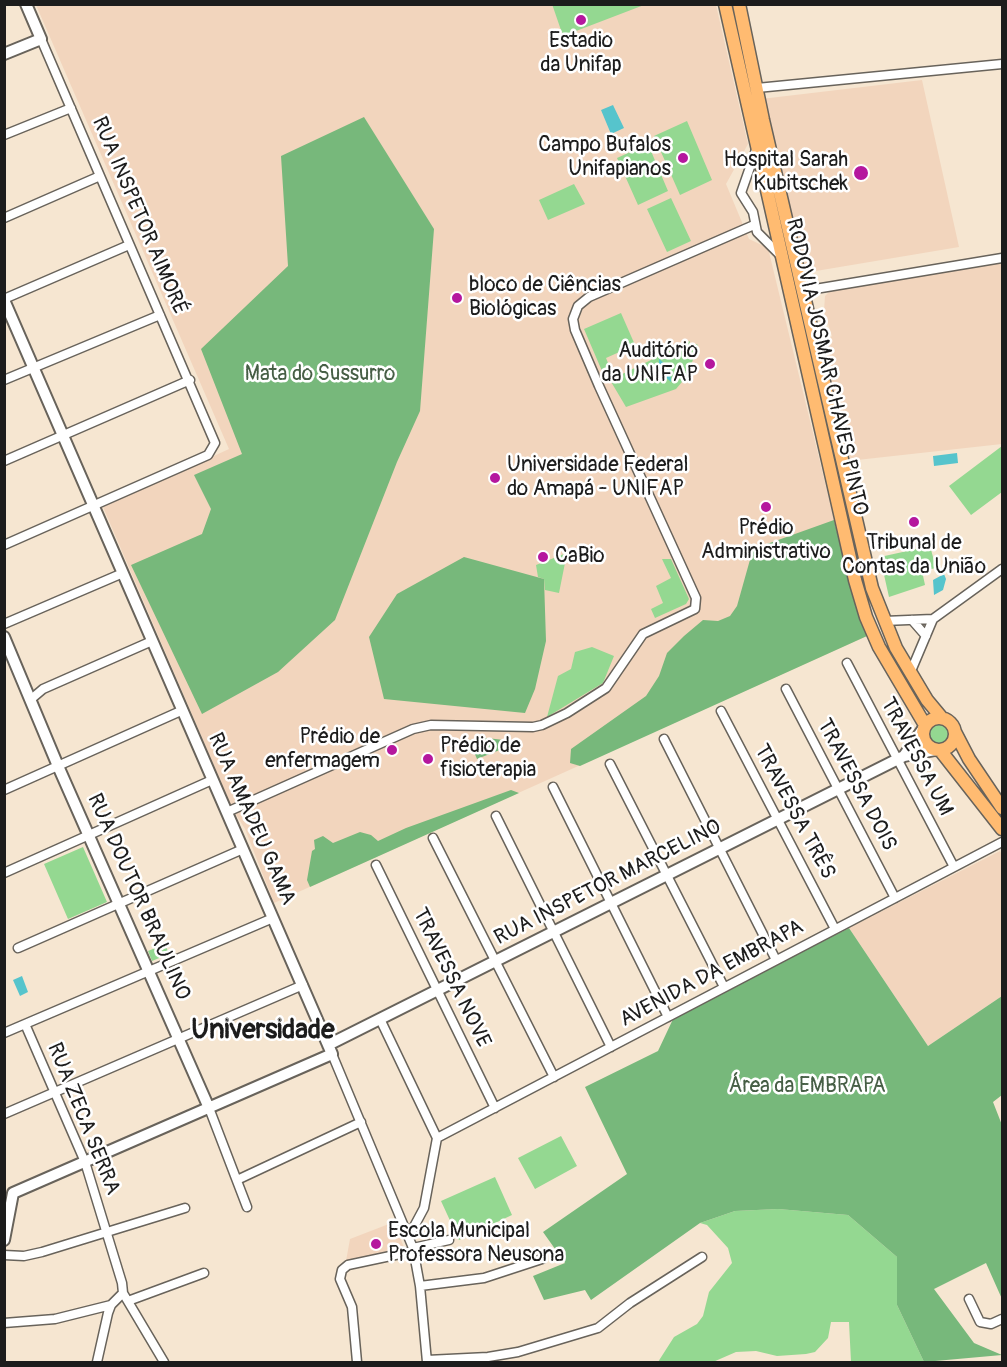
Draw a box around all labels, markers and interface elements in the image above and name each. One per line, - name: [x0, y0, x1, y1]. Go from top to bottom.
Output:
- marker: Estadio da Unifap: [574, 13, 588, 27]
- place label: Estadio da Unifap: [540, 29, 622, 79]
- street label: RUA INSPETOR AIMORÉ: [86, 113, 192, 319]
- place label: Campo Bufalos Unifapianos: [538, 133, 671, 183]
- place label: Hospital Sarah Kubitschek: [723, 148, 848, 198]
- marker: Campo Bufalos Unifapianos: [676, 151, 690, 165]
- marker: Hospital Sarah Kubitschek: [852, 164, 870, 182]
- street label: RODOVIA JOSMAR CHAVES PINTO: [780, 216, 872, 518]
- place label: bloco de Ciências Biológicas: [469, 273, 621, 323]
- marker: bloco de Ciências Biológicas: [450, 291, 464, 305]
- place label: Auditório da UNIFAP: [602, 339, 698, 389]
- marker: Auditório da UNIFAP: [703, 357, 717, 371]
- park label: Mata do Sussurro: [245, 362, 395, 388]
- place label: Universidade Federal do Amapá - UNIFAP: [507, 453, 689, 503]
- marker: Universidade Federal do Amapá - UNIFAP: [488, 471, 502, 485]
- marker: Prédio Administrativo: [759, 500, 773, 514]
- marker: Tribunal de Contas da União: [907, 515, 921, 529]
- place label: Prédio Administrativo: [701, 516, 831, 566]
- place label: Tribunal de Contas da União: [842, 531, 986, 581]
- place label: CaBio: [555, 544, 605, 570]
- marker: CaBio: [536, 550, 550, 564]
- street label: TRAVESSA UM: [874, 694, 958, 820]
- street label: TRAVESSA DOIS: [811, 715, 901, 855]
- place label: Prédio de enfermagem: [265, 725, 380, 775]
- street label: RUA AMADEU GAMA: [202, 729, 300, 909]
- place label: Prédio de fisioterapia: [440, 734, 536, 784]
- street label: TRAVESSA TRÊS: [748, 740, 840, 884]
- marker: Prédio de enfermagem: [385, 743, 399, 757]
- marker: Prédio de fisioterapia: [421, 752, 435, 766]
- street label: RUA DOUTOR BRAULINO: [81, 790, 195, 1004]
- street label: RUA INSPETOR MARCELINO: [490, 815, 726, 951]
- street label: TRAVESSA NOVE: [406, 904, 496, 1052]
- street label: AVENIDA DA EMBRAPA: [616, 915, 808, 1033]
- district label: Universidade: [191, 1015, 335, 1047]
- street label: RUA ZECA SERRA: [41, 1039, 125, 1199]
- park label: Área da EMBRAPA: [728, 1074, 886, 1100]
- place label: Escola Municipal Professora Neusona: [388, 1219, 564, 1269]
- marker: Escola Municipal Professora Neusona: [369, 1237, 383, 1251]

